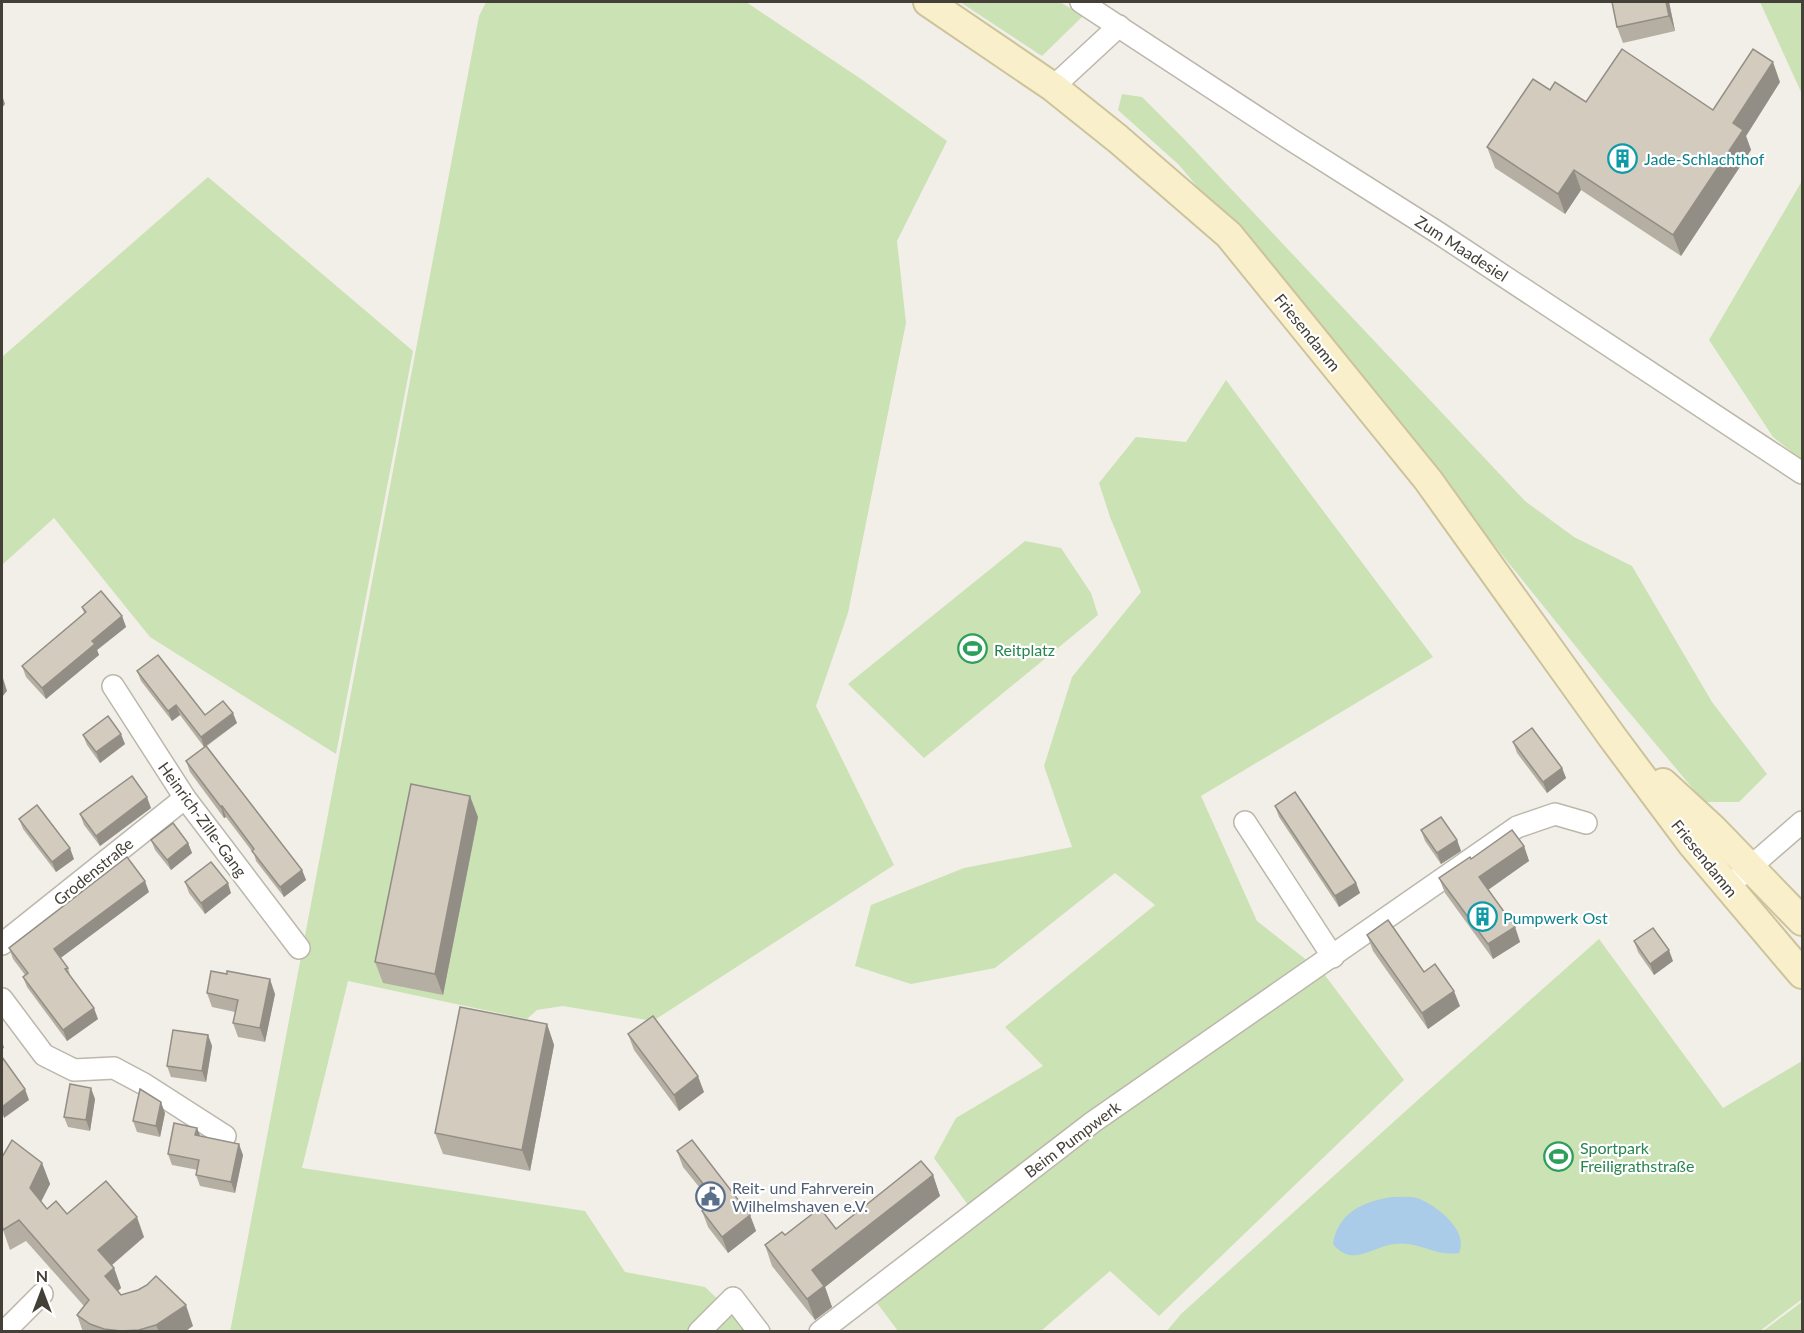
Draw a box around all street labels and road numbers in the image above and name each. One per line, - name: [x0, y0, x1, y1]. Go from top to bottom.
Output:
- street label: Zum Maadesiel: [1412, 211, 1512, 285]
- street label: Friesendamm: [1271, 289, 1345, 375]
- street label: Heinrich-Zille-Gang: [155, 758, 251, 880]
- street label: Friesendamm: [1668, 815, 1742, 901]
- street label: Grodenstraße: [50, 833, 136, 909]
- street label: Beim Pumpwerk: [1020, 1096, 1124, 1181]

